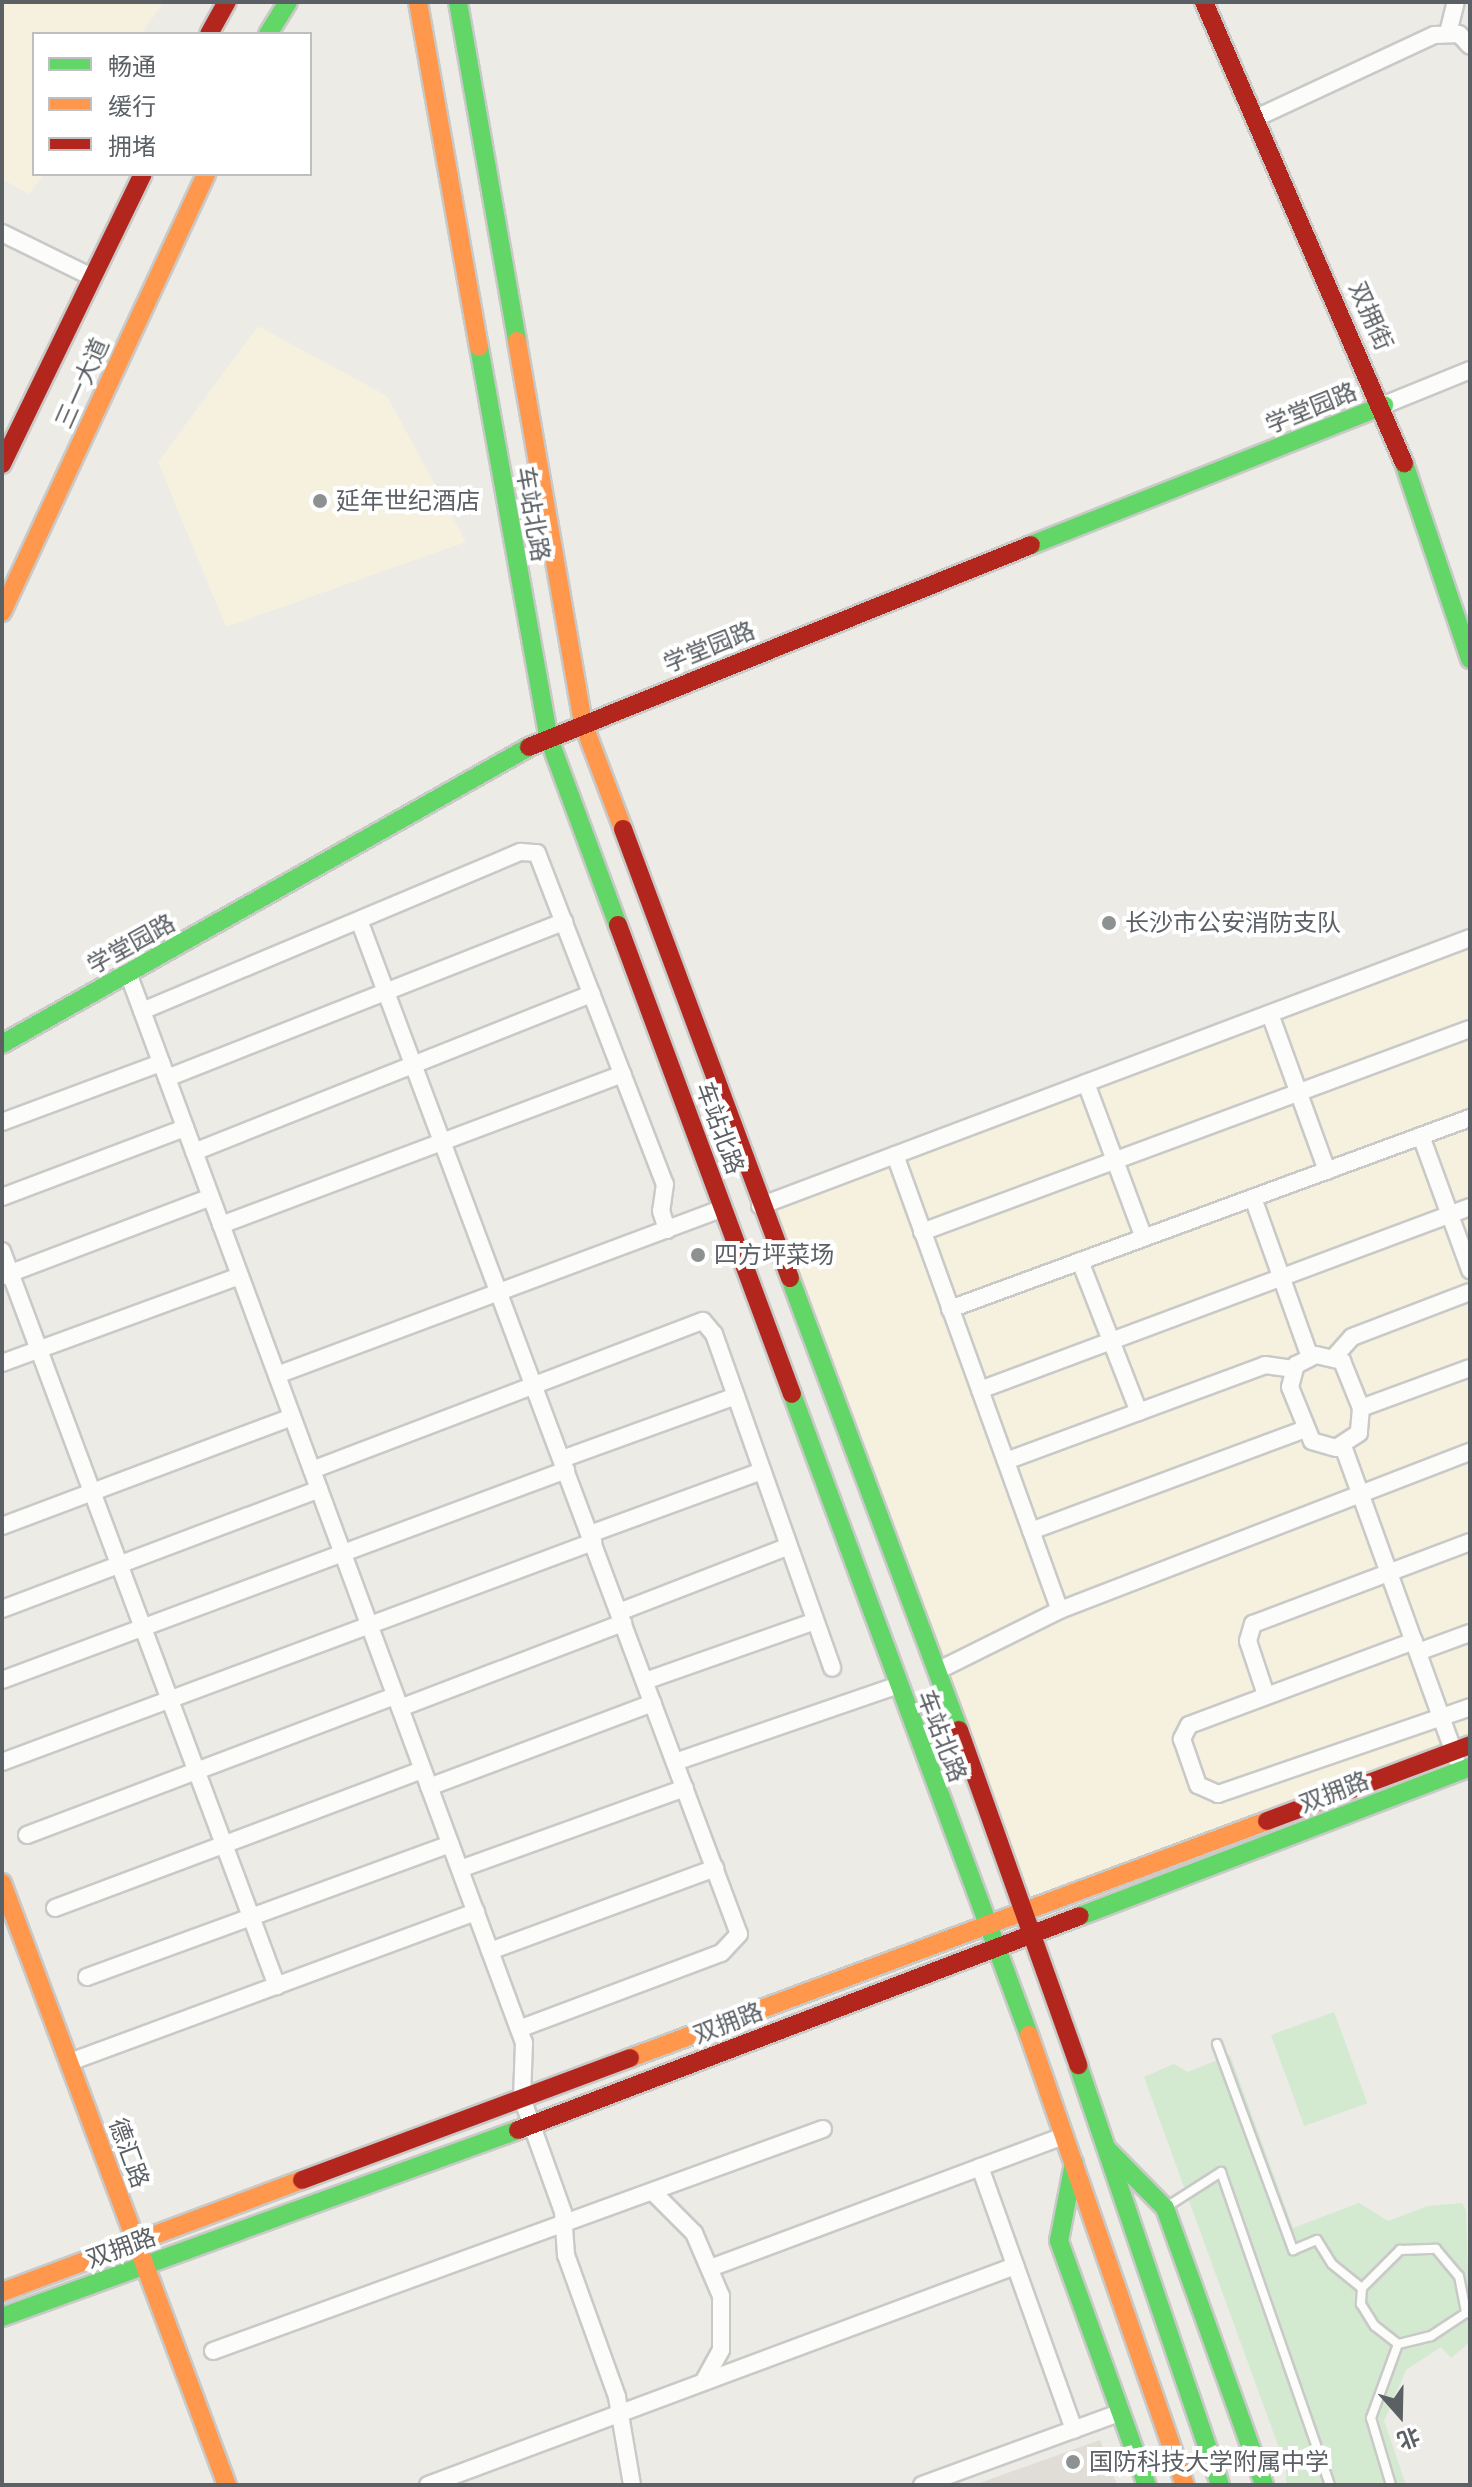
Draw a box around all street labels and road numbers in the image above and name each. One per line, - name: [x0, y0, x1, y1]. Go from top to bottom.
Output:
- street label: 双拥街: [1343, 277, 1399, 355]
- street label: 三一大道: [49, 333, 115, 433]
- street label: 学堂园路: [1261, 377, 1361, 439]
- street label: 车站北路: [510, 464, 556, 564]
- street label: 学堂园路: [659, 616, 759, 678]
- street label: 学堂园路: [82, 908, 180, 980]
- street label: 车站北路: [690, 1078, 750, 1178]
- street label: 车站北路: [911, 1686, 973, 1786]
- street label: 双拥路: [1295, 1766, 1373, 1818]
- street label: 双拥路: [689, 1997, 767, 2049]
- street label: 德汇路: [103, 2114, 155, 2192]
- street label: 双拥路: [82, 2222, 160, 2274]

